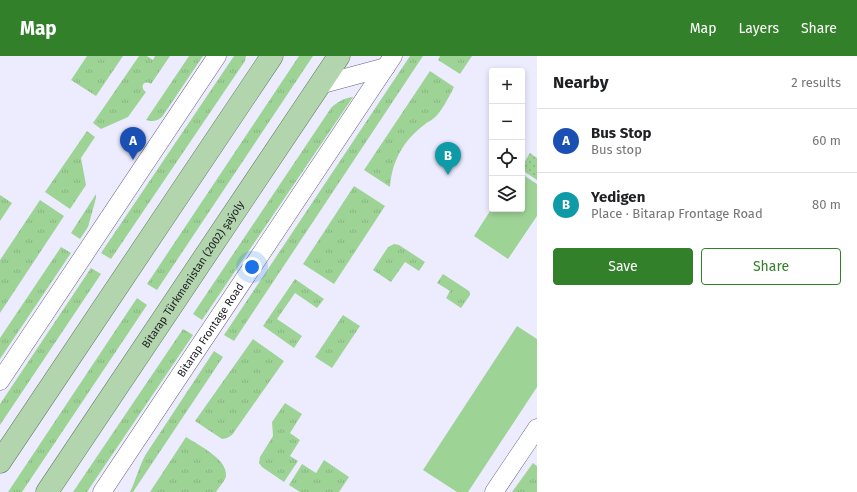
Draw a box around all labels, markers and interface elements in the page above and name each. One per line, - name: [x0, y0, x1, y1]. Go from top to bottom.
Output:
- text: Map: [20, 17, 57, 40]
- text: Map: [690, 20, 716, 37]
- text: Layers: [738, 20, 779, 37]
- text: Share: [801, 20, 837, 37]
- map controls: [489, 68, 525, 212]
- button: +: [489, 68, 525, 104]
- text: Nearby: [553, 72, 608, 93]
- text: 2 results: [791, 75, 841, 90]
- button: −: [489, 104, 525, 140]
- text: Bus Stop: [591, 124, 651, 142]
- pin: A: [120, 127, 146, 160]
- text: A: [562, 133, 570, 148]
- text: 60 m: [812, 133, 841, 148]
- button: locate: [489, 140, 525, 176]
- pin: B: [435, 142, 461, 175]
- text: Bus stop: [591, 142, 642, 157]
- button: layers: [489, 176, 525, 212]
- text: Yedigen: [591, 188, 645, 206]
- text: B: [562, 197, 570, 212]
- text: 80 m: [812, 197, 841, 212]
- street label: Bitarap Türkmenistan (2002) şaýoly: [139, 198, 247, 350]
- text: Place · Bitarap Frontage Road: [591, 206, 763, 221]
- button: Save: [553, 248, 693, 285]
- button: Share: [701, 248, 841, 285]
- your location: [242, 257, 262, 277]
- street label: Bitarap Frontage Road: [174, 280, 246, 379]

